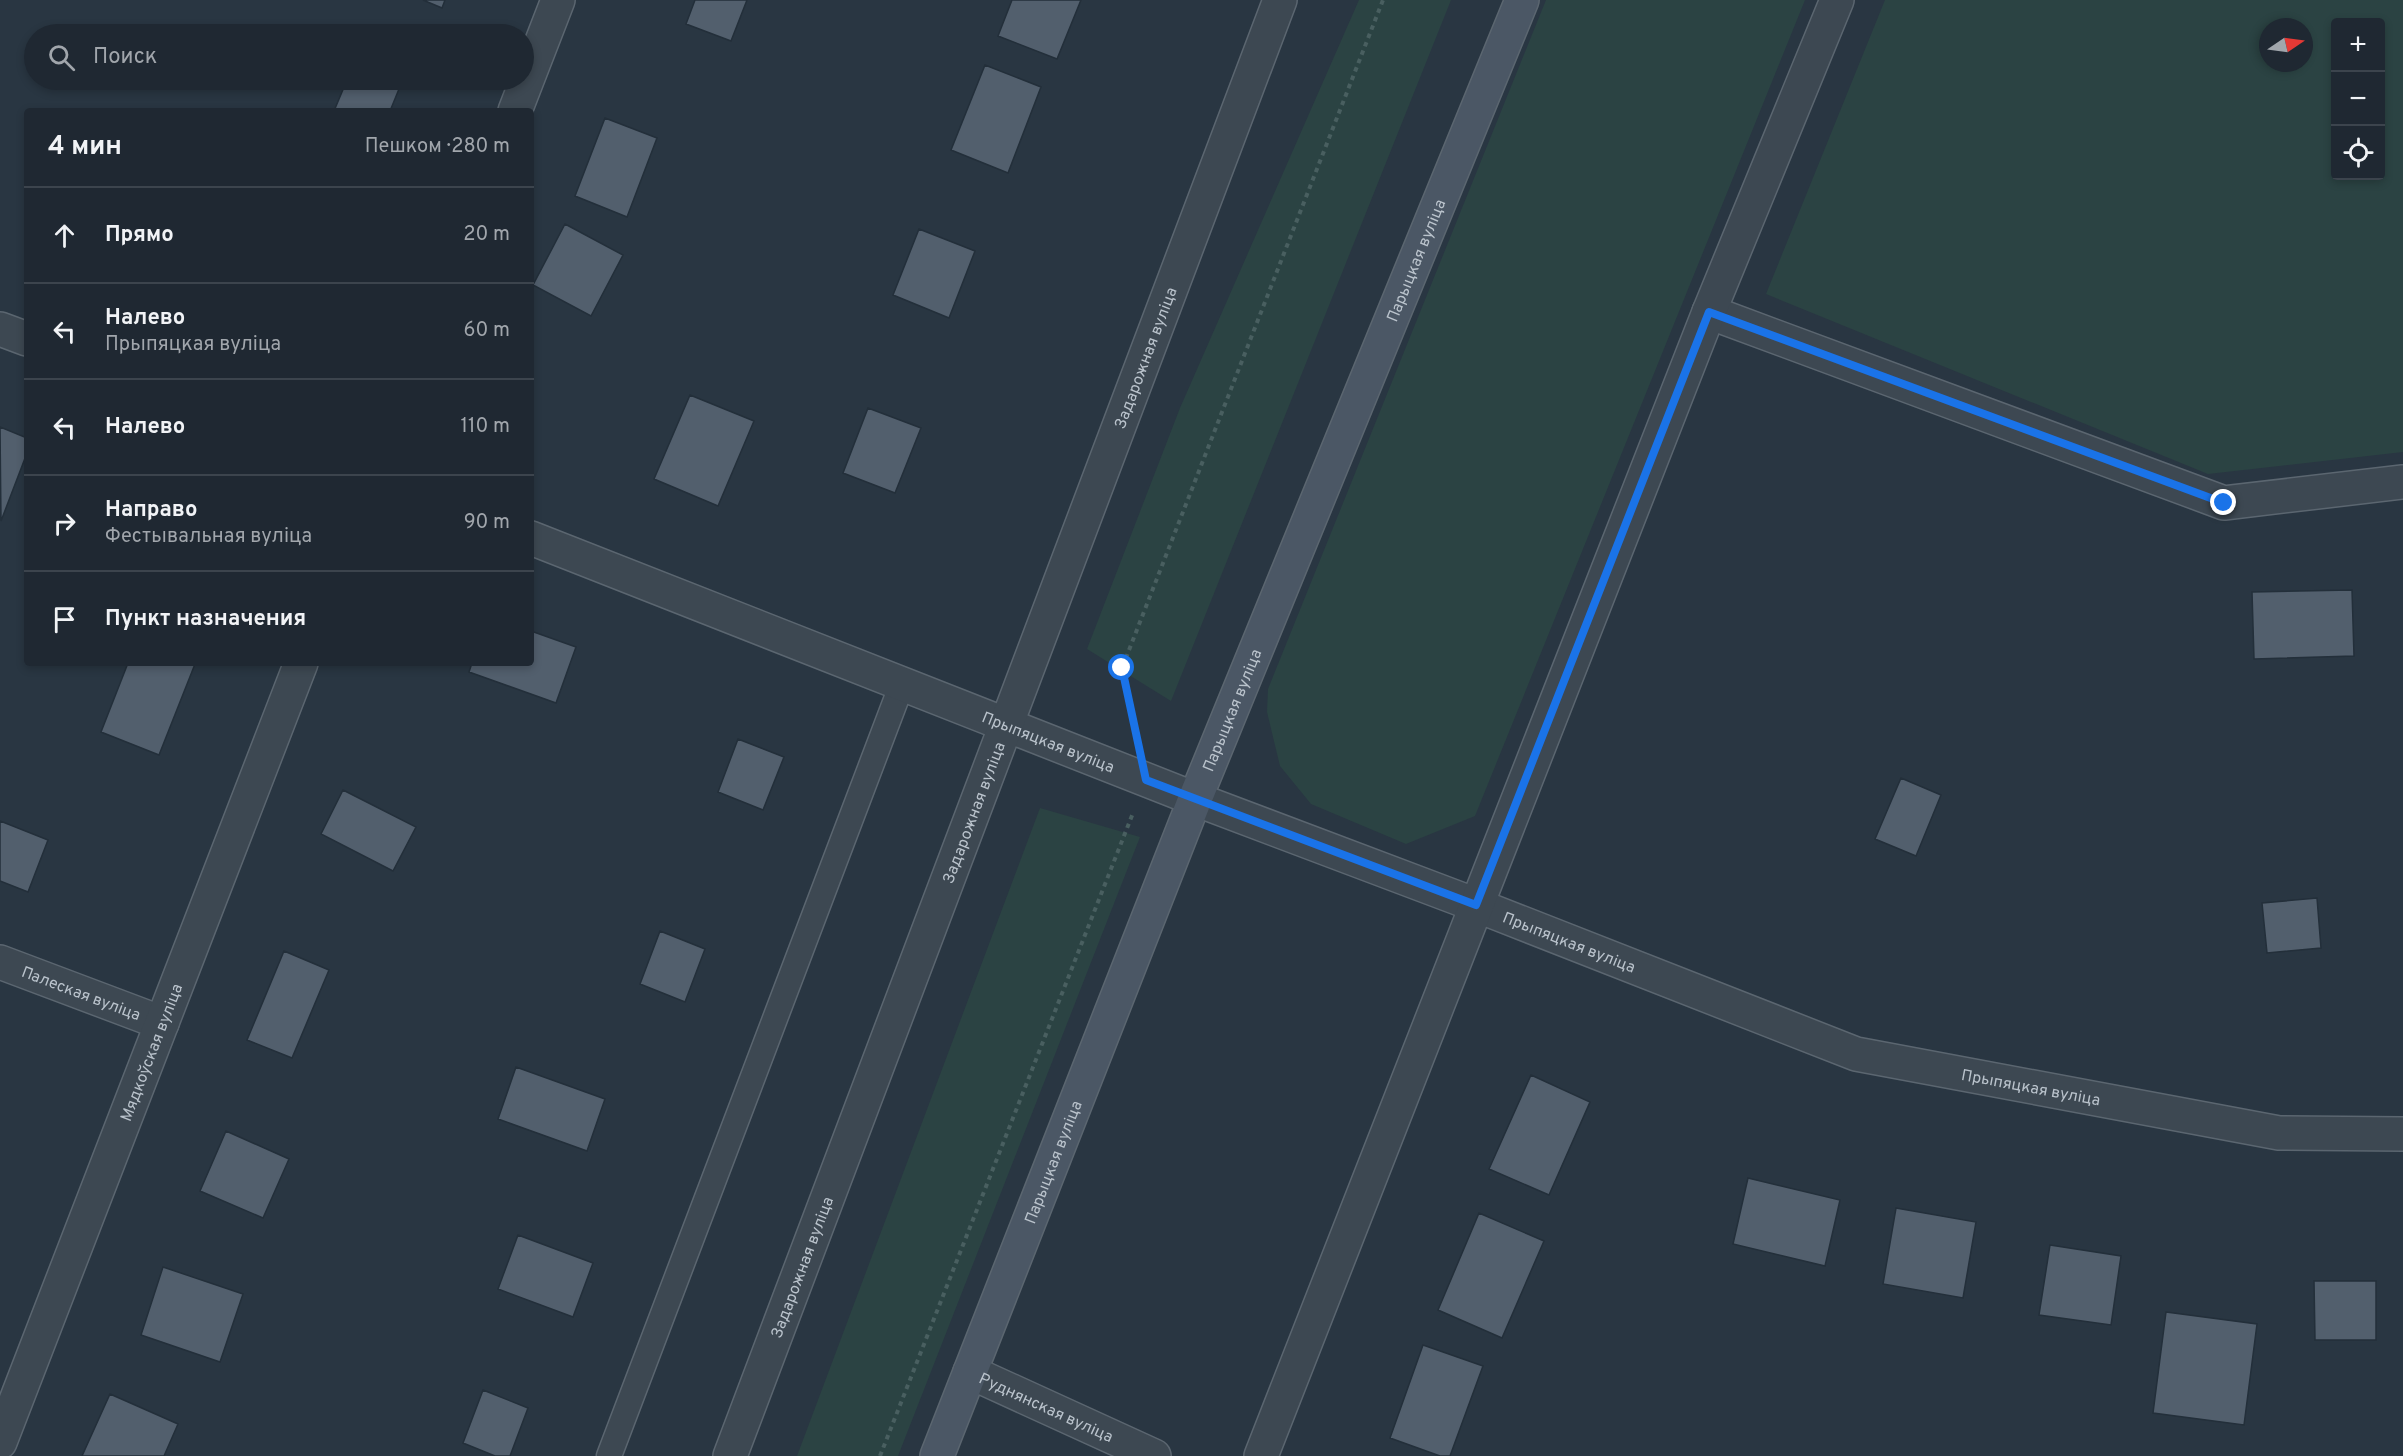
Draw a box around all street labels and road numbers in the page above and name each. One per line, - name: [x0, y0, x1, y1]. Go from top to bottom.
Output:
- street label: Парыцкая вуліца: [1383, 197, 1451, 325]
- street label: Задарожная вуліца: [1111, 285, 1183, 432]
- street label: Парыцкая вуліца: [1199, 646, 1267, 775]
- street label: Прыпяцкая вуліца: [978, 708, 1117, 778]
- street label: Задарожная вуліца: [939, 739, 1011, 887]
- street label: Прыпяцкая вуліца: [1499, 908, 1638, 978]
- street label: Палеская вуліца: [18, 963, 143, 1026]
- street label: Мядкоўская вуліца: [117, 981, 188, 1125]
- street label: Прыпяцкая вуліца: [1960, 1066, 2102, 1111]
- street label: Парыцкая вуліца: [1021, 1098, 1088, 1227]
- street label: Задарожная вуліца: [767, 1194, 839, 1341]
- street label: Руднянская вуліца: [975, 1369, 1116, 1448]

